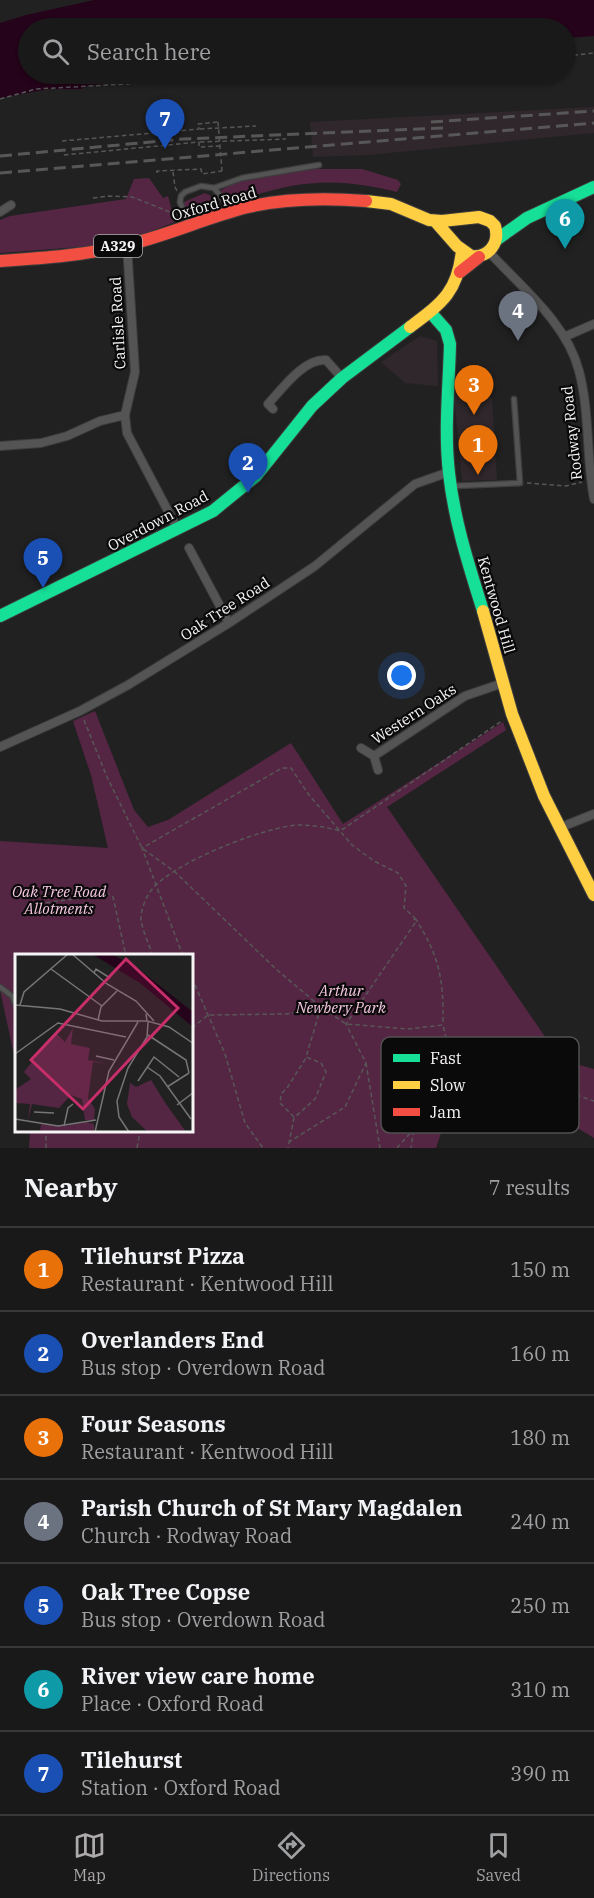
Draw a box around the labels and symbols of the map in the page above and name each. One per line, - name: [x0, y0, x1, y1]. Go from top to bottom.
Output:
- pin: 7: [146, 100, 184, 149]
- street label: Oxford Road: [169, 182, 259, 225]
- pin: 6: [546, 200, 584, 249]
- road number: A329: [94, 235, 142, 257]
- street label: Carlisle Road: [106, 276, 129, 370]
- pin: 4: [498, 292, 538, 341]
- pin: 3: [454, 366, 494, 415]
- street label: Rodway Road: [557, 385, 586, 481]
- pin: 1: [458, 426, 498, 475]
- pin: 2: [228, 444, 268, 493]
- street label: Overdown Road: [104, 486, 211, 555]
- pin: 5: [24, 538, 63, 588]
- street label: Kentwood Hill: [474, 554, 519, 656]
- street label: Oak Tree Road: [176, 573, 273, 645]
- your location: [387, 661, 416, 690]
- street label: Western Oaks: [368, 679, 460, 748]
- park label: Oak Tree Road Allotments: [12, 882, 107, 918]
- inset map: [15, 954, 194, 1133]
- park label: Arthur Newbery Park: [295, 981, 386, 1017]
- legend: [381, 1037, 579, 1133]
- text: Fast: [430, 1048, 462, 1068]
- text: Slow: [430, 1075, 466, 1095]
- text: Jam: [430, 1102, 461, 1122]

